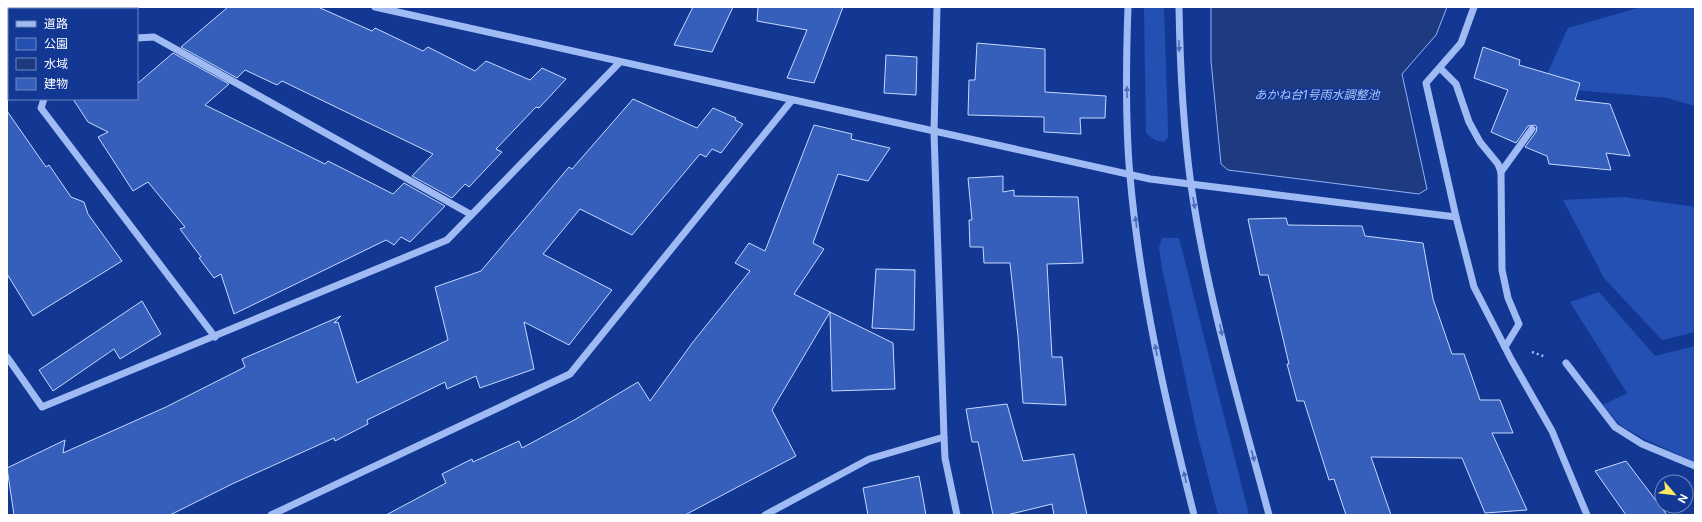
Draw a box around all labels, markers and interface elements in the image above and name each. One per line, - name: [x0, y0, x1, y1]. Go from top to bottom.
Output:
- legend: [8, 8, 138, 100]
- text: 道路: [44, 16, 68, 31]
- text: 公園: [44, 36, 68, 51]
- one-way arrow: [1176, 40, 1182, 53]
- text: 水域: [44, 56, 68, 71]
- text: 建物: [44, 76, 68, 91]
- one-way arrow: [1124, 86, 1131, 98]
- water label: あかね台1号雨水調整池: [1255, 87, 1380, 102]
- one-way arrow: [1192, 197, 1198, 209]
- one-way arrow: [1132, 216, 1139, 228]
- one-way arrow: [1218, 324, 1224, 337]
- one-way arrow: [1153, 344, 1159, 356]
- one-way arrow: [1250, 451, 1256, 463]
- one-way arrow: [1182, 471, 1188, 483]
- north arrow: [1654, 474, 1694, 514]
- text: N: [1675, 492, 1691, 506]

